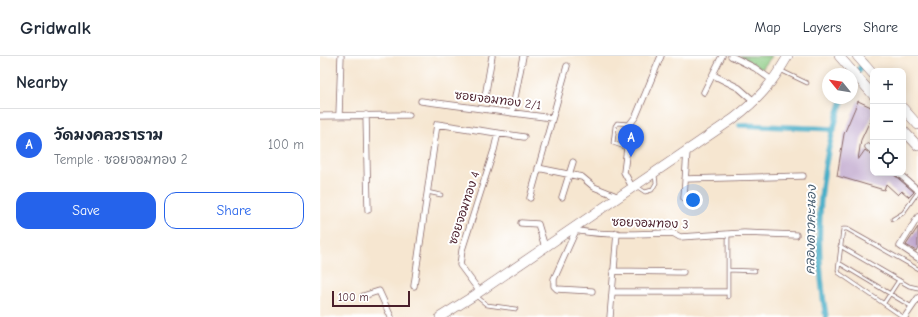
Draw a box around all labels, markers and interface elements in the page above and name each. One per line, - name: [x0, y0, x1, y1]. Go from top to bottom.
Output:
- text: Gridwalk: [20, 17, 91, 39]
- text: Map: [754, 19, 781, 36]
- text: Layers: [803, 19, 841, 36]
- text: Share: [863, 19, 898, 36]
- north arrow: [822, 68, 858, 104]
- map controls: [870, 68, 906, 176]
- button: +: [870, 68, 906, 104]
- text: Nearby: [16, 73, 67, 92]
- street label: ซอยจอมทอง 2/1: [454, 88, 542, 112]
- button: −: [870, 104, 906, 140]
- pin: A: [618, 124, 644, 157]
- text: วัดมงคลวราราม: [54, 126, 163, 144]
- text: A: [25, 137, 33, 152]
- text: 100 m: [268, 137, 304, 152]
- button: locate: [870, 140, 906, 176]
- text: Temple · ซอยจอมทอง 2: [54, 152, 188, 167]
- street label: ซอยจอมทอง 4: [446, 169, 483, 247]
- water label: คลองดาวคะนอง: [802, 184, 819, 275]
- your location: [683, 190, 703, 210]
- button: Save: [16, 192, 156, 229]
- button: Share: [164, 192, 304, 229]
- street label: ซอยจอมทอง 3: [611, 215, 689, 231]
- scale bar: [332, 289, 410, 308]
- text: 100 m: [338, 291, 369, 304]

